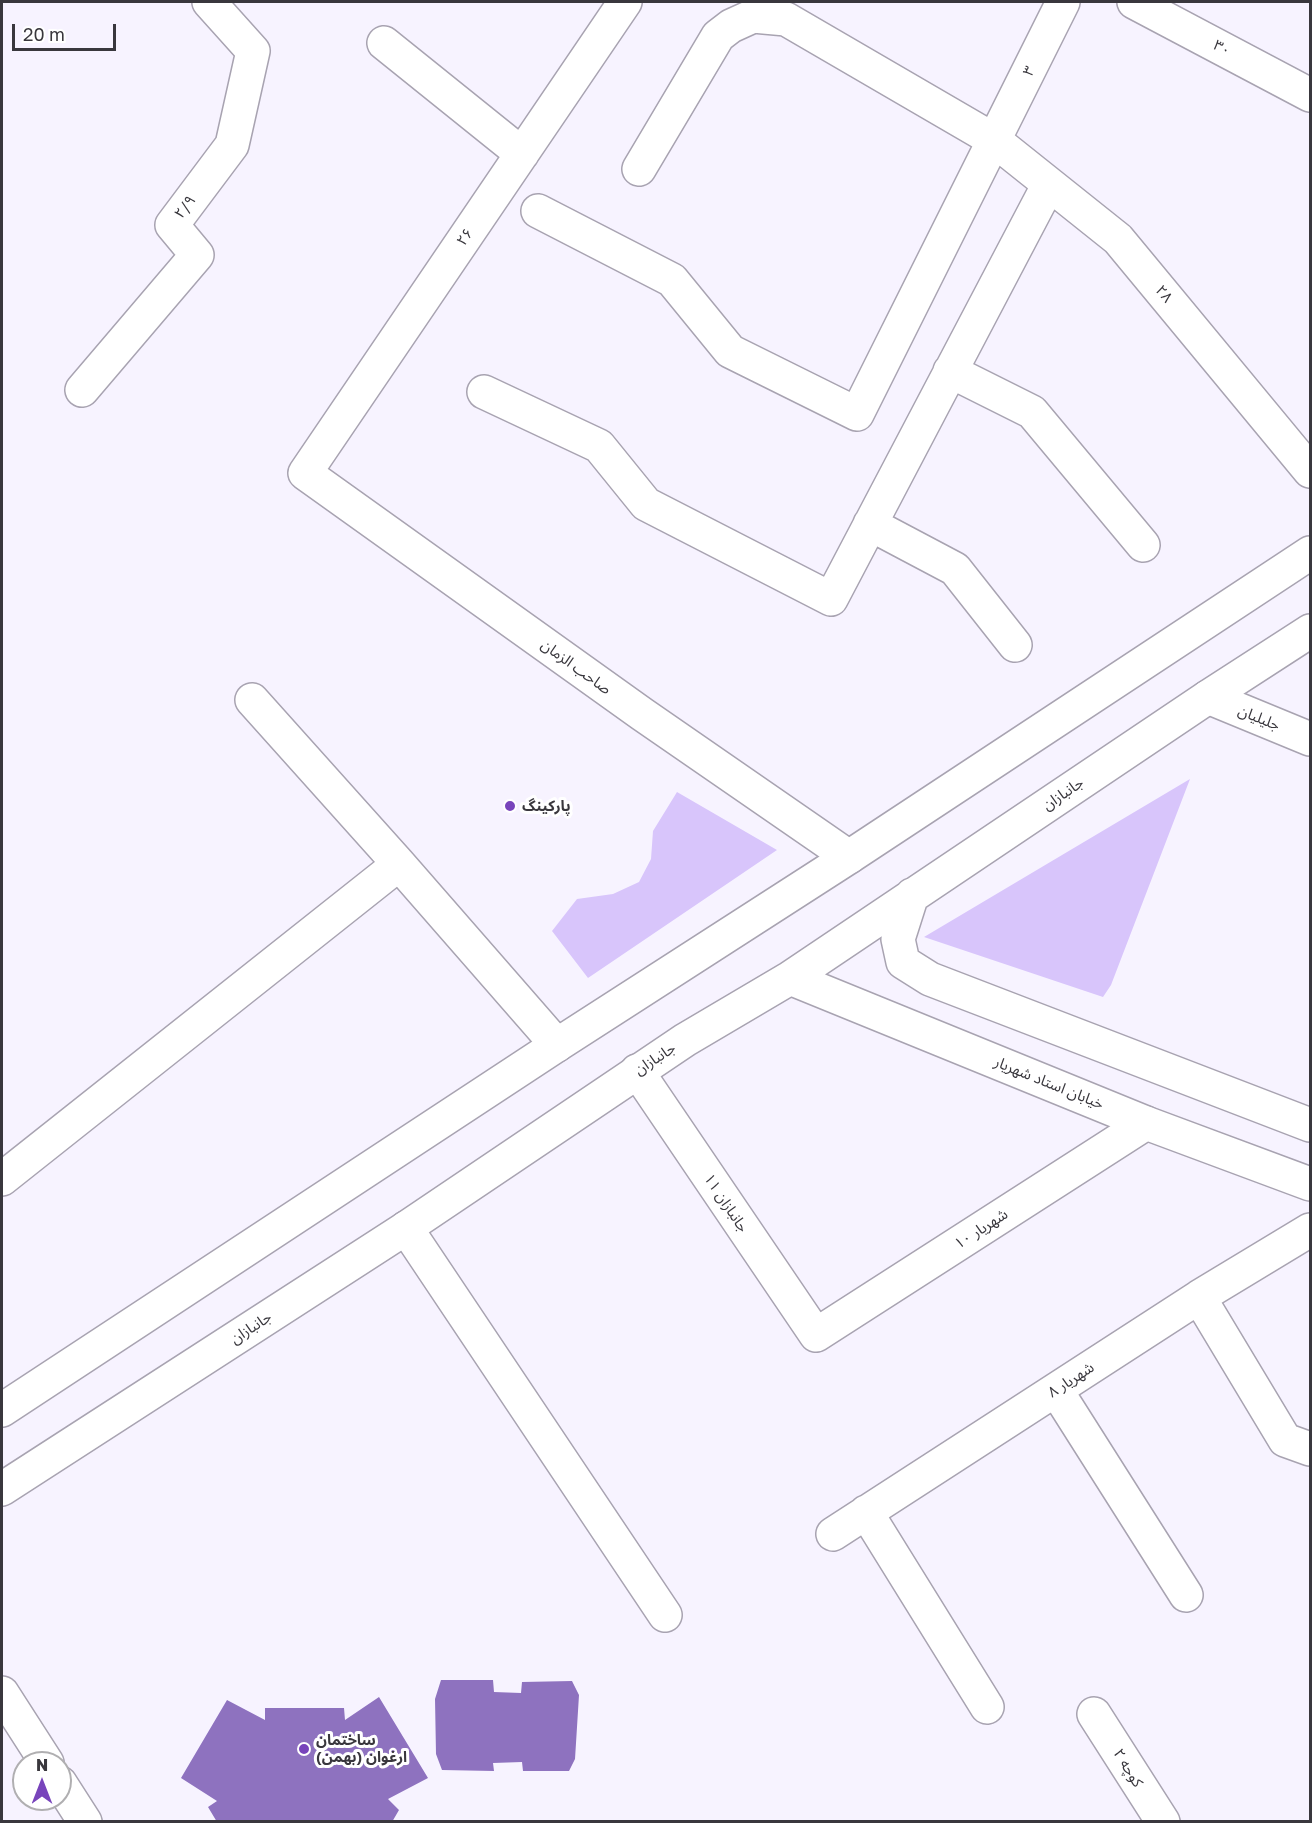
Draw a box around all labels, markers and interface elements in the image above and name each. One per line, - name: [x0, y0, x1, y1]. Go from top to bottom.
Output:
- scale bar: [15, 12, 118, 50]
- text: 20 m: [23, 23, 65, 45]
- street label: ۳۰: [1210, 36, 1234, 60]
- street label: ۳: [1019, 63, 1039, 79]
- street label: ۲/۹: [170, 192, 200, 222]
- street label: ۲۶: [453, 225, 477, 249]
- street label: ۲۸: [1152, 282, 1176, 306]
- street label: صاحب الزمان: [537, 636, 615, 698]
- street label: جلیلیان: [1235, 701, 1283, 735]
- street label: جانبازان: [1039, 774, 1087, 814]
- place label: پارکینگ: [522, 797, 571, 815]
- marker: پارکینگ: [503, 799, 517, 813]
- street label: جانبازان: [631, 1039, 679, 1079]
- street label: خیابان استاد شهریار: [992, 1053, 1106, 1113]
- street label: ۱۱ جانبازان: [700, 1170, 752, 1236]
- street label: شهریار ۱۰: [951, 1205, 1011, 1253]
- street label: جانبازان: [227, 1308, 275, 1348]
- street label: شهریار ۸: [1044, 1358, 1098, 1402]
- place label: ساختمان ارغوان (بهمن): [316, 1731, 407, 1766]
- marker: ساختمان ارغوان (بهمن): [297, 1742, 311, 1756]
- street label: کوچه ۲: [1109, 1746, 1147, 1790]
- north arrow: [12, 1751, 72, 1811]
- text: N: [36, 1755, 48, 1775]

